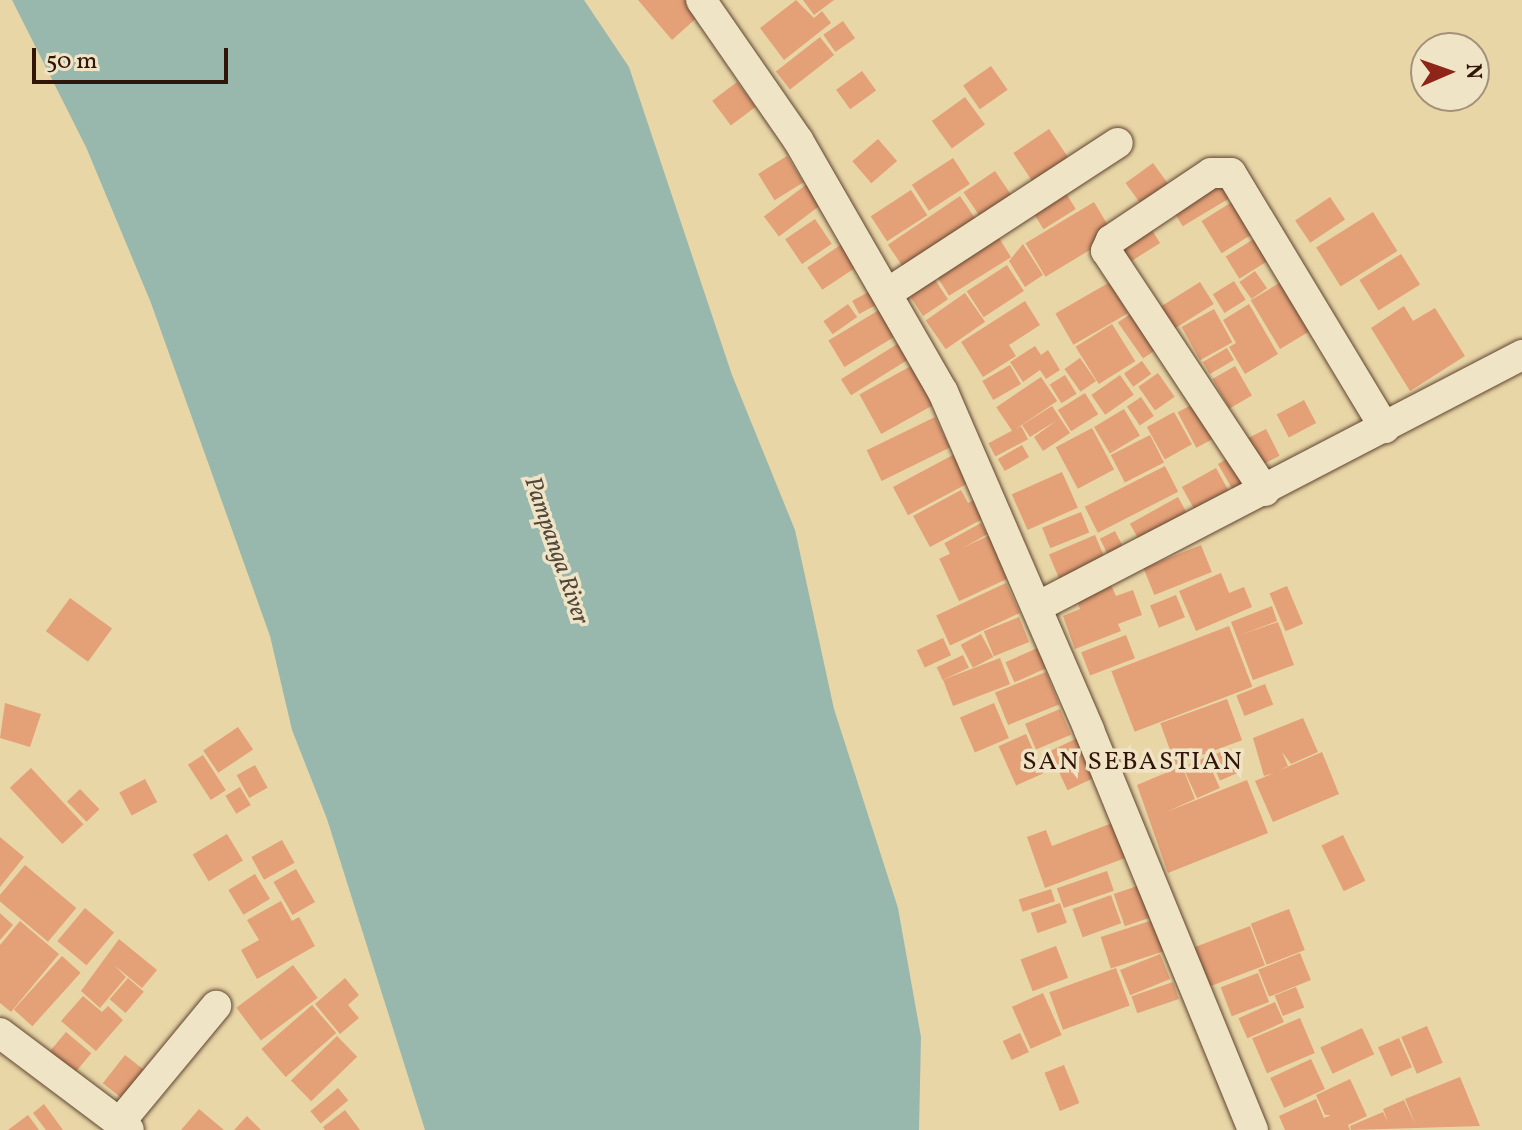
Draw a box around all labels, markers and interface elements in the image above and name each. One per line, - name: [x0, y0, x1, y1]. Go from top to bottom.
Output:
- scale bar: [36, 32, 232, 82]
- north arrow: [1410, 32, 1490, 112]
- text: 50 m: [46, 45, 98, 79]
- text: N: [1457, 63, 1488, 80]
- water label: Pampanga River: [516, 473, 594, 629]
- district label: SAN SEBASTIAN: [1022, 747, 1244, 779]

